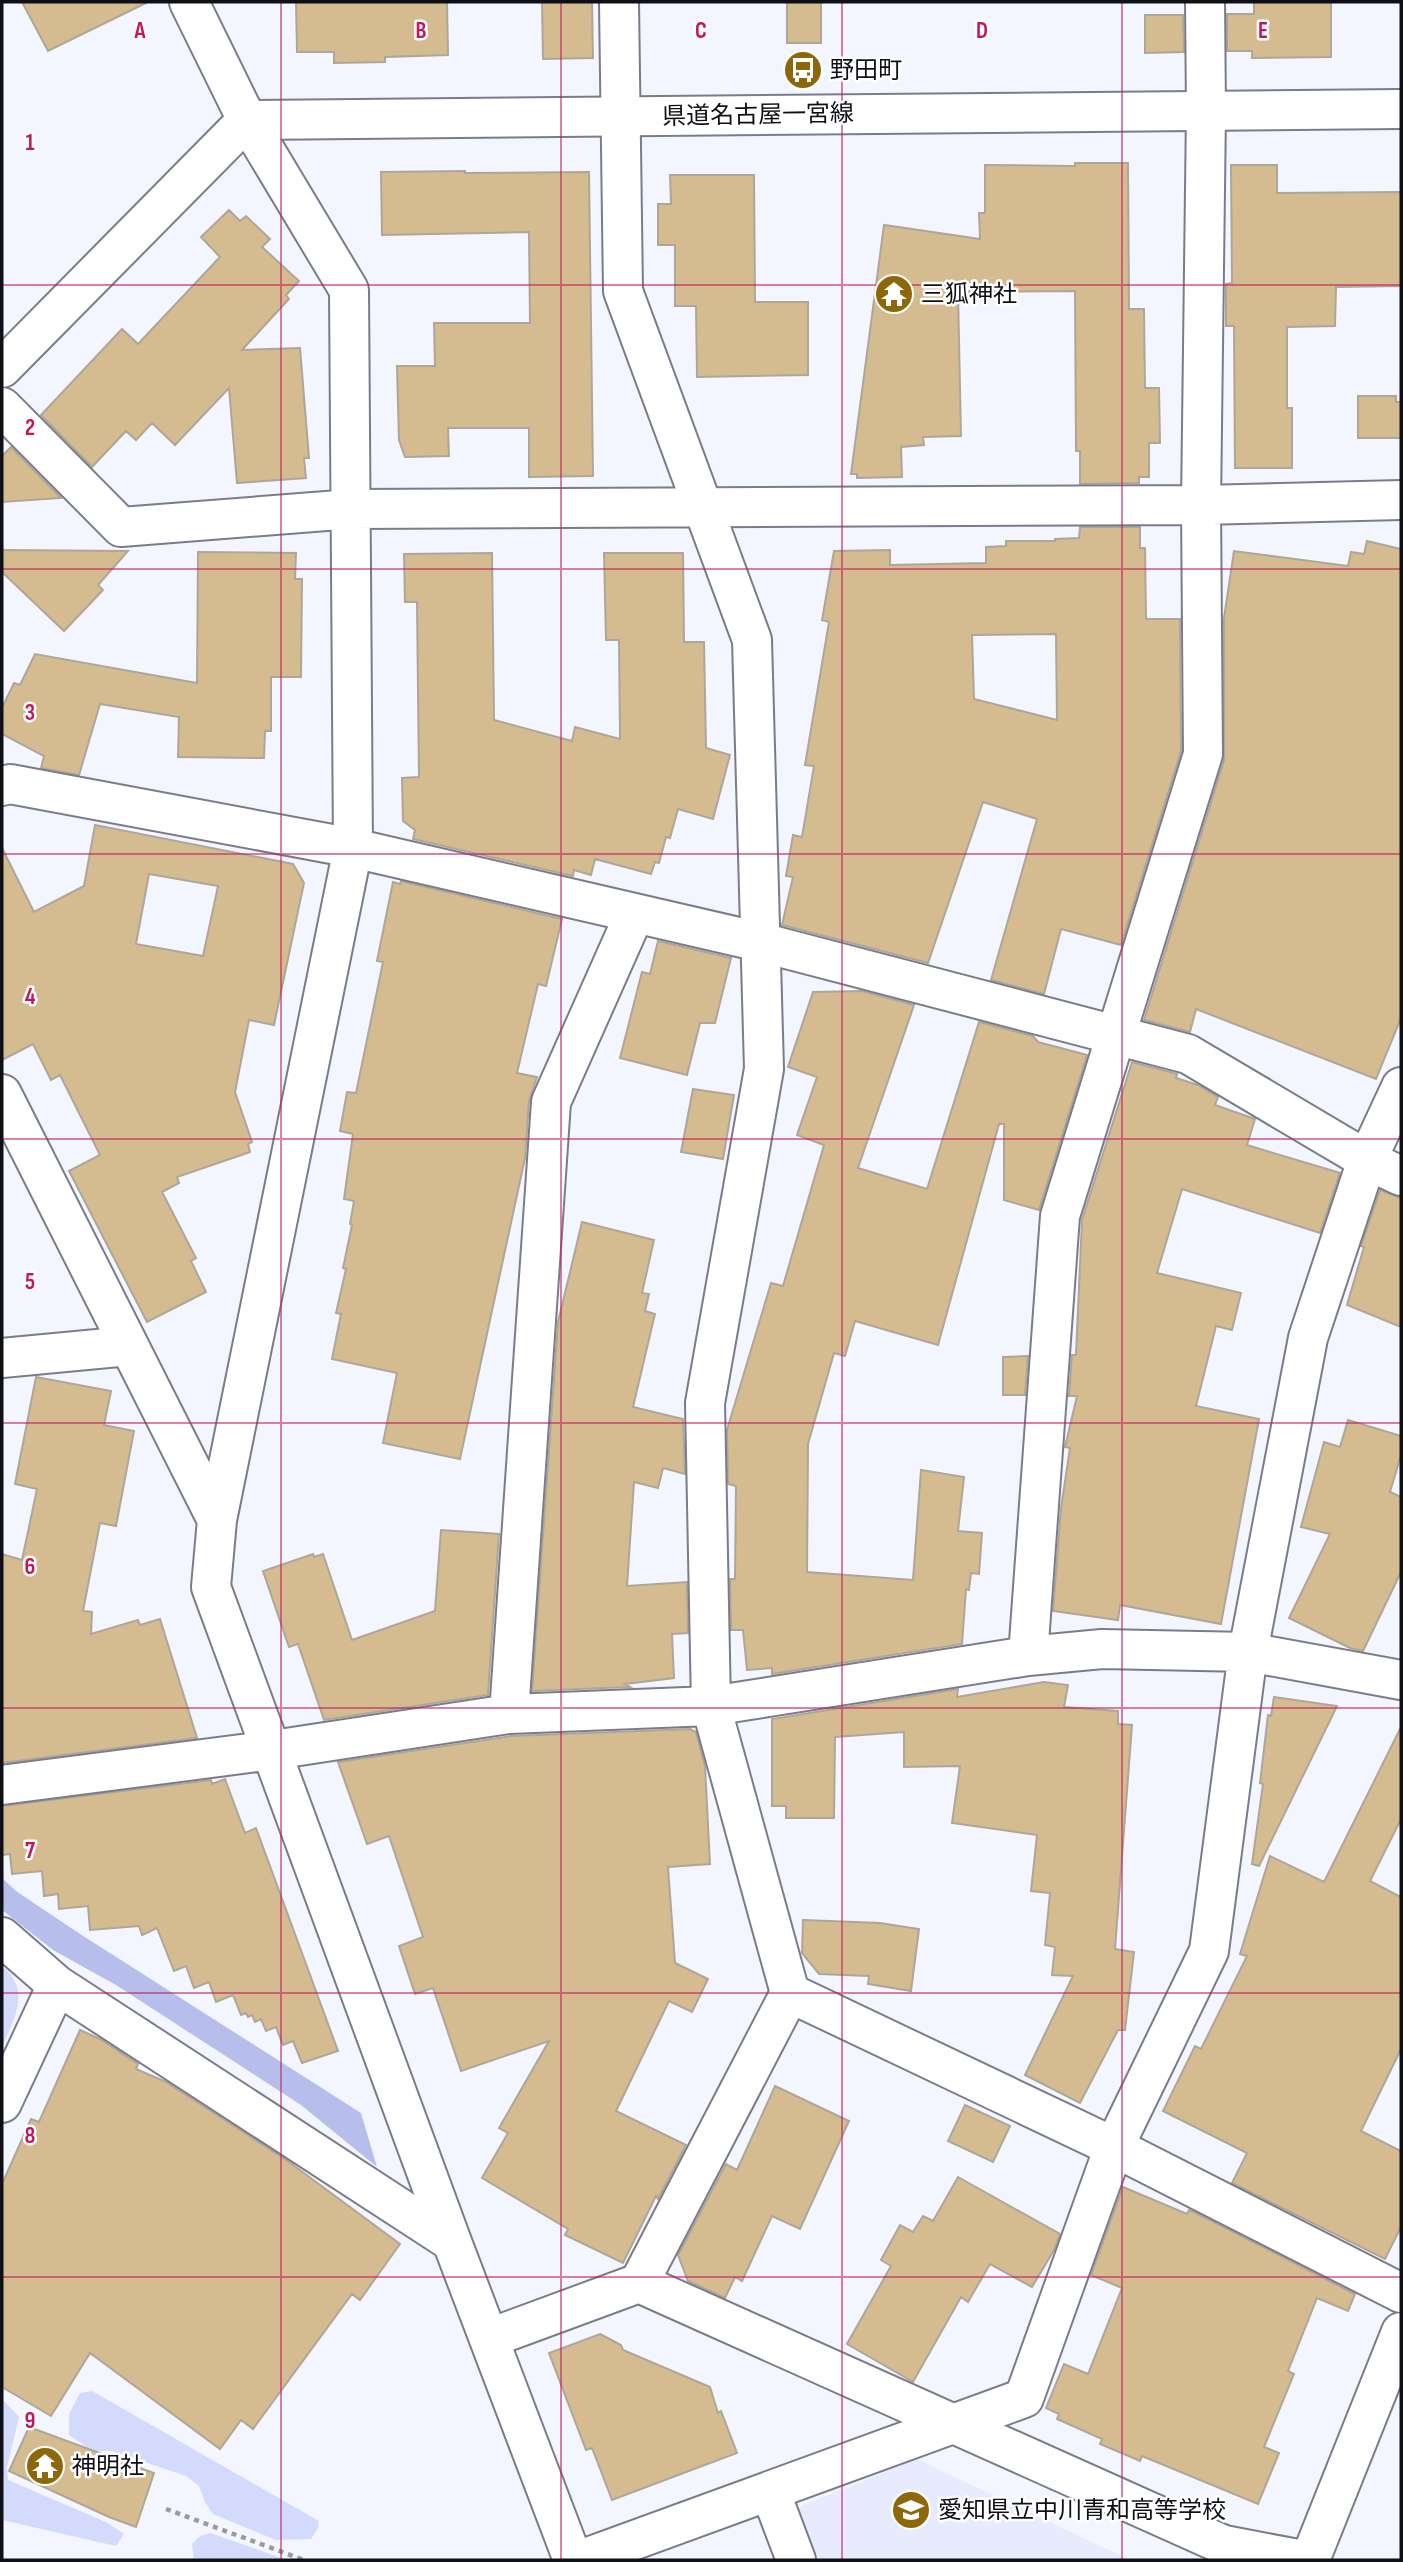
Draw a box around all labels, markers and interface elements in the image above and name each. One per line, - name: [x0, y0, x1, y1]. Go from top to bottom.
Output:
- text: A: [134, 17, 147, 45]
- text: B: [416, 17, 427, 45]
- text: C: [695, 17, 707, 45]
- text: D: [976, 17, 988, 45]
- text: E: [1258, 17, 1268, 45]
- bus stop icon: 野田町: [782, 49, 824, 91]
- place label: 野田町: [830, 56, 902, 85]
- street label: 県道名古屋一宮線: [662, 99, 854, 131]
- text: 1: [25, 129, 35, 157]
- temple icon: 三狐神社: [873, 273, 915, 315]
- place label: 三狐神社: [921, 280, 1017, 309]
- text: 2: [25, 414, 35, 442]
- text: 3: [25, 699, 35, 727]
- text: 4: [25, 983, 36, 1011]
- text: 5: [25, 1268, 35, 1296]
- text: 6: [25, 1553, 35, 1581]
- text: 7: [25, 1837, 35, 1865]
- text: 8: [25, 2122, 36, 2150]
- text: 9: [25, 2407, 35, 2435]
- temple icon: 神明社: [24, 2445, 66, 2487]
- place label: 神明社: [72, 2452, 144, 2481]
- school or university icon: 愛知県立中川青和高等学校: [890, 2489, 932, 2531]
- place label: 愛知県立中川青和高等学校: [938, 2496, 1226, 2525]

